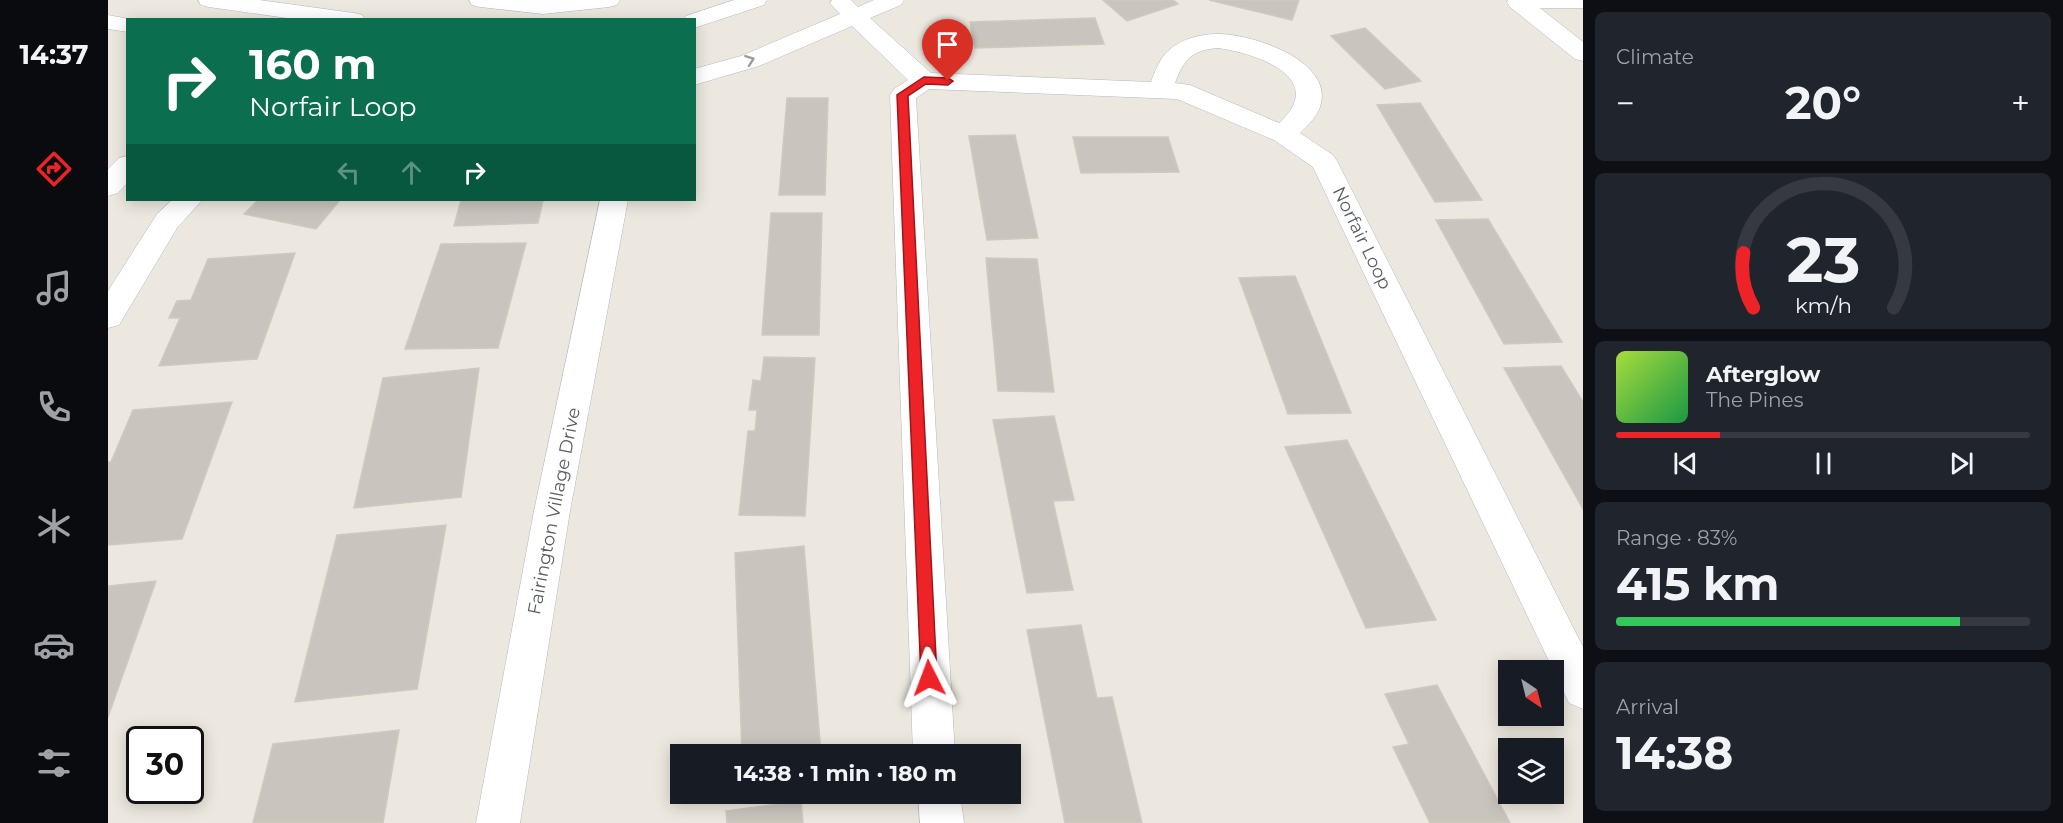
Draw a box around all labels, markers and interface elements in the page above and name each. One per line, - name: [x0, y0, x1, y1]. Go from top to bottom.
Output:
- pin: [922, 19, 973, 81]
- icon: arrive: [931, 28, 964, 61]
- text: 14:37: [20, 38, 88, 71]
- text: 160 m: [249, 38, 377, 90]
- icon: right: [150, 42, 228, 120]
- text: Climate: [1616, 45, 1694, 69]
- one-way arrow: [745, 54, 755, 67]
- text: 20°: [1785, 75, 1861, 130]
- text: −: [1616, 83, 1635, 123]
- text: +: [2011, 83, 2030, 123]
- text: Norfair Loop: [249, 90, 417, 123]
- icon: directions: [33, 148, 75, 190]
- icon: left: [332, 156, 365, 189]
- icon: ahead: [395, 156, 428, 189]
- icon: right: [458, 156, 491, 189]
- street label: Norfair Loop: [1328, 183, 1396, 293]
- text: 23: [1786, 222, 1860, 298]
- icon: music: [33, 267, 75, 309]
- text: km/h: [1794, 292, 1852, 318]
- text: Afterglow: [1706, 361, 1820, 388]
- icon: phone: [33, 386, 75, 428]
- text: The Pines: [1706, 388, 1803, 412]
- street label: Fairington Village Drive: [523, 405, 585, 616]
- icon: previous: [1669, 447, 1702, 480]
- icon: pause: [1807, 447, 1840, 480]
- icon: next: [1945, 447, 1978, 480]
- icon: climate: [33, 505, 75, 547]
- text: Range · 83%: [1616, 526, 1737, 550]
- text: 415 km: [1616, 556, 1780, 611]
- icon: car: [33, 624, 75, 666]
- position arrow: [897, 646, 961, 710]
- north arrow: [1498, 660, 1564, 726]
- map controls: [1498, 660, 1564, 804]
- text: Arrival: [1616, 695, 1679, 719]
- text: 14:38: [1616, 725, 1733, 780]
- speed limit sign: 30: [126, 726, 204, 804]
- button: layers: [1498, 738, 1564, 804]
- icon: filters: [33, 742, 75, 784]
- text: 14:38 · 1 min · 180 m: [734, 760, 957, 787]

